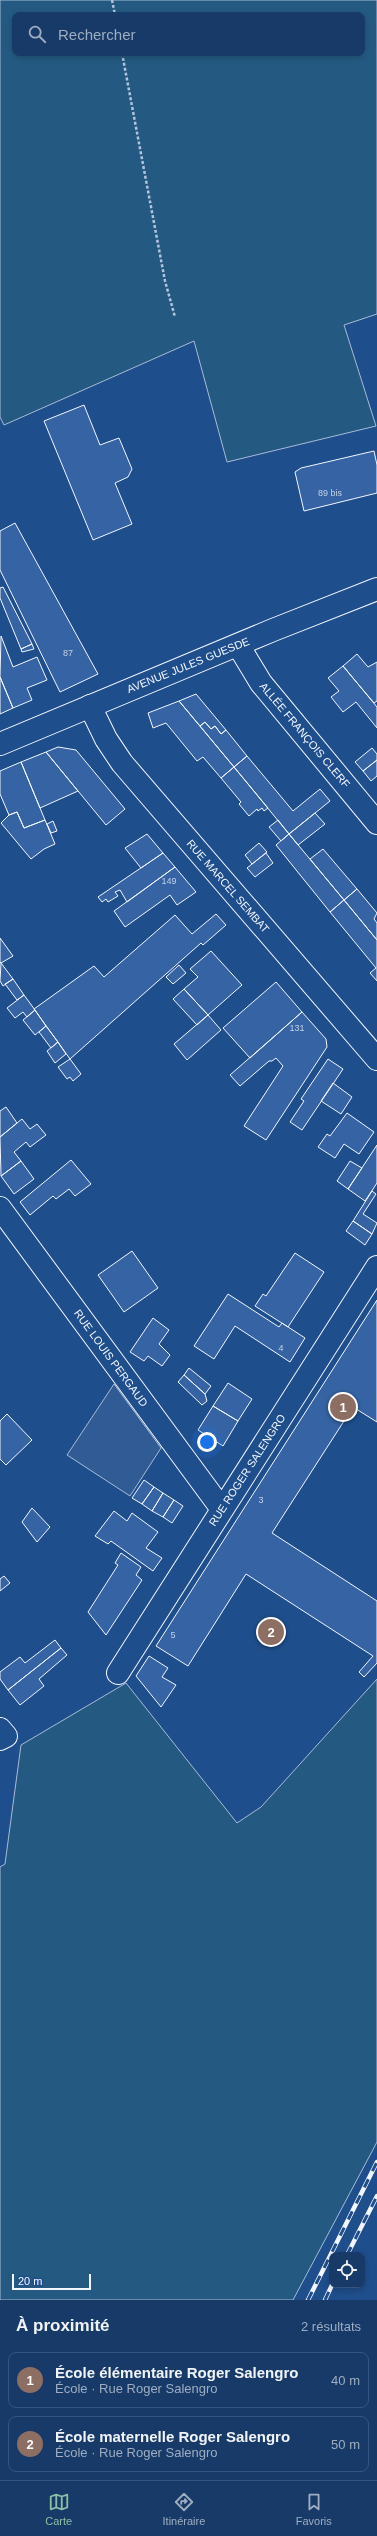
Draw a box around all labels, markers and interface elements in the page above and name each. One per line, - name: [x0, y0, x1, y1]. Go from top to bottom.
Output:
- search box: [12, 12, 365, 56]
- icon: search: [26, 23, 48, 45]
- text: Rechercher: [58, 26, 136, 43]
- house number: 89 bis: [318, 488, 343, 498]
- street label: AVENUE JULES GUESDE: [125, 635, 251, 695]
- house number: 87: [63, 648, 73, 658]
- street label: ALLÉE FRANÇOIS CLERF: [258, 680, 353, 790]
- street label: RUE MARCEL SEMBAT: [184, 837, 272, 935]
- house number: 149: [161, 876, 177, 886]
- house number: 131: [289, 1023, 305, 1033]
- street label: RUE LOUIS PERGAUD: [72, 1307, 150, 1409]
- house number: 4: [278, 1343, 284, 1353]
- pin: 1: [330, 1392, 356, 1422]
- street label: RUE ROGER SALENGRO: [206, 1412, 288, 1528]
- your location: [197, 1432, 217, 1452]
- house number: 3: [258, 1495, 264, 1505]
- pin: 2: [258, 1617, 284, 1647]
- house number: 5: [170, 1630, 176, 1640]
- map controls: [329, 2252, 365, 2288]
- button: locate: [329, 2252, 365, 2288]
- scale bar: [12, 2272, 91, 2291]
- text: 20 m: [18, 2275, 42, 2287]
- text: À proximité: [16, 2316, 110, 2335]
- text: 2 résultats: [301, 2319, 361, 2334]
- text: École élémentaire Roger Salengro: [55, 2364, 298, 2381]
- text: 1: [26, 2373, 34, 2388]
- text: 40 m: [331, 2373, 360, 2388]
- text: École · Rue Roger Salengro: [55, 2381, 218, 2396]
- text: École maternelle Roger Salengro: [55, 2428, 290, 2445]
- text: 2: [26, 2437, 34, 2452]
- text: 50 m: [331, 2437, 360, 2452]
- text: École · Rue Roger Salengro: [55, 2445, 218, 2460]
- tab: Carte: [45, 2491, 72, 2527]
- tab: Itinéraire: [163, 2491, 205, 2527]
- tab: Favoris: [296, 2491, 332, 2527]

